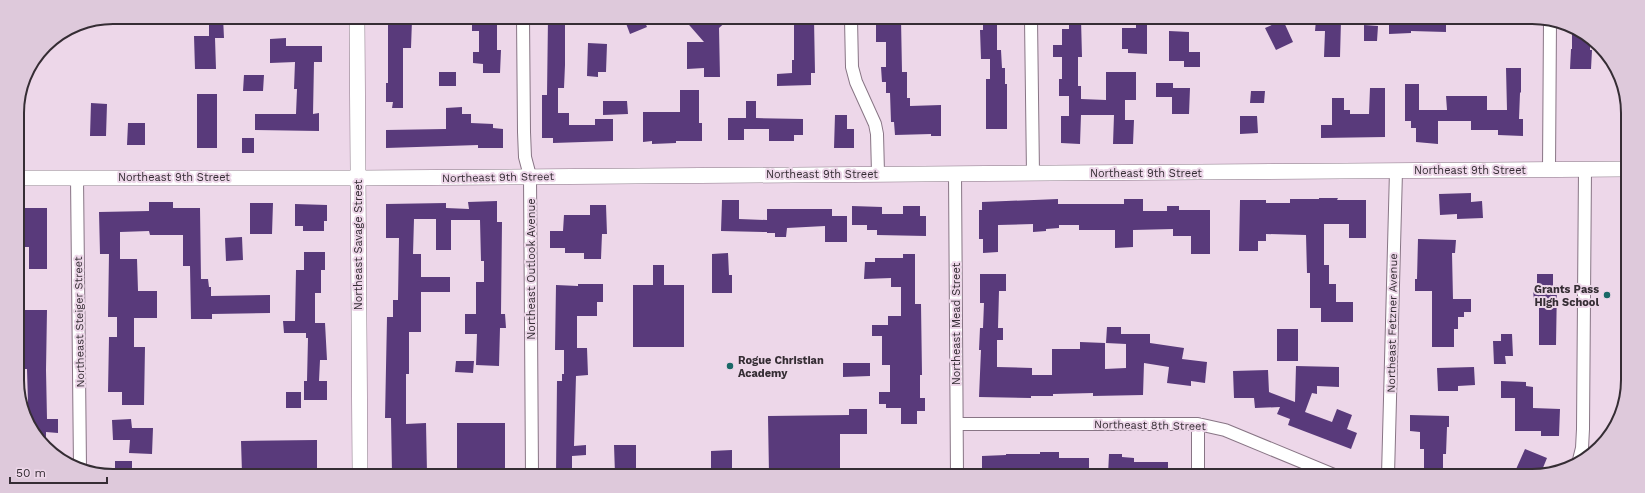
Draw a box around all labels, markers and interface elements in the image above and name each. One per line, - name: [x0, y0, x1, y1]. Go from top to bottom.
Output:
- street label: Northeast 9th Street: [1414, 164, 1526, 177]
- street label: Northeast 9th Street: [1090, 167, 1202, 180]
- street label: Northeast 9th Street: [766, 168, 878, 181]
- street label: Northeast 9th Street: [442, 170, 554, 185]
- street label: Northeast 9th Street: [118, 171, 230, 184]
- street label: Northeast Savage Street: [352, 179, 365, 310]
- street label: Northeast Outlook Avenue: [525, 198, 538, 340]
- street label: Northeast Fetzner Avenue: [1385, 253, 1400, 393]
- street label: Northeast Steiger Street: [72, 256, 87, 388]
- street label: Northeast Mead Street: [950, 262, 963, 385]
- place label: Grants Pass High School: [1534, 283, 1599, 309]
- marker: Grants Pass High School: [1602, 290, 1612, 300]
- place label: Rogue Christian Academy: [738, 354, 824, 380]
- marker: Rogue Christian Academy: [725, 361, 735, 371]
- street label: Northeast 8th Street: [1094, 418, 1206, 433]
- scale bar: [10, 459, 107, 485]
- text: 50 m: [16, 466, 46, 480]

